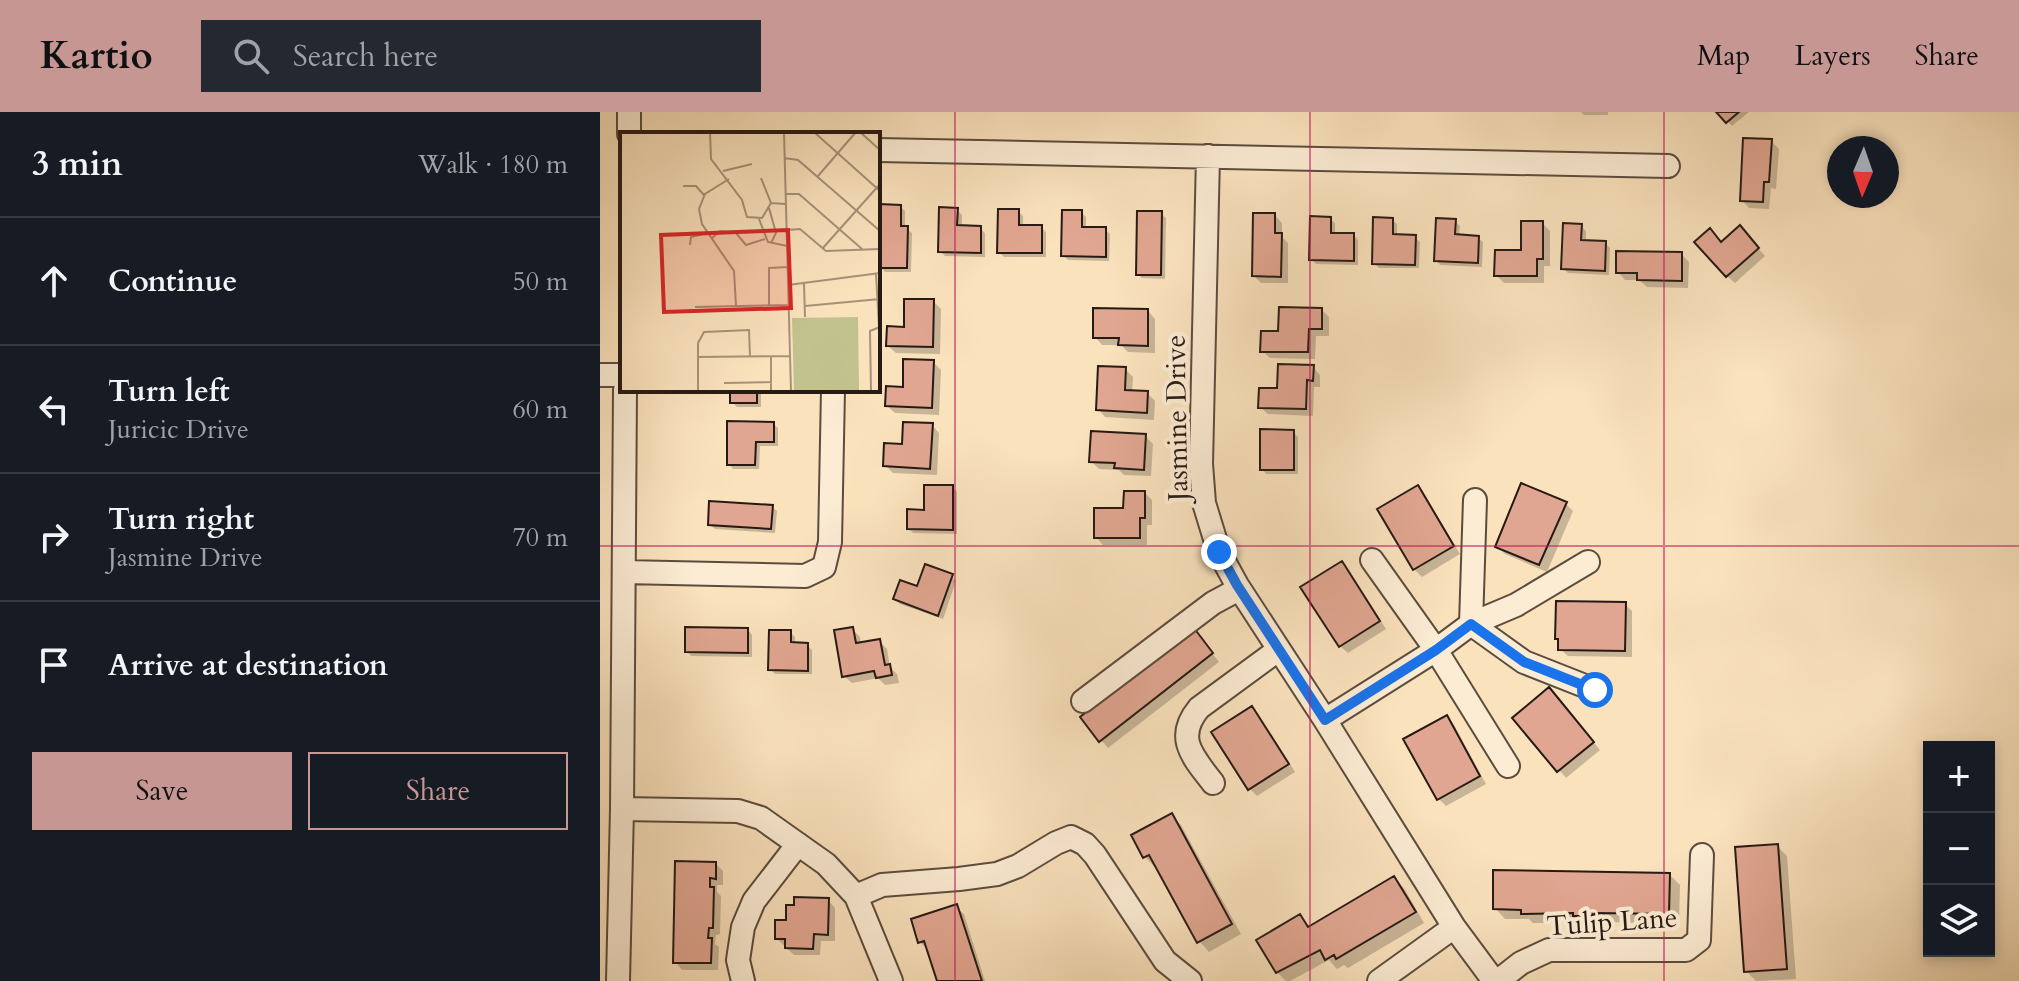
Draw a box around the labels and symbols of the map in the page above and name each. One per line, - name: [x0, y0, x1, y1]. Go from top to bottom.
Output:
- inset map: [620, 132, 880, 392]
- north arrow: [1827, 136, 1899, 208]
- street label: Jasmine Drive: [1157, 334, 1198, 505]
- route end: [1201, 534, 1237, 570]
- route start: [1577, 672, 1613, 708]
- street label: Tulip Lane: [1545, 898, 1679, 946]

